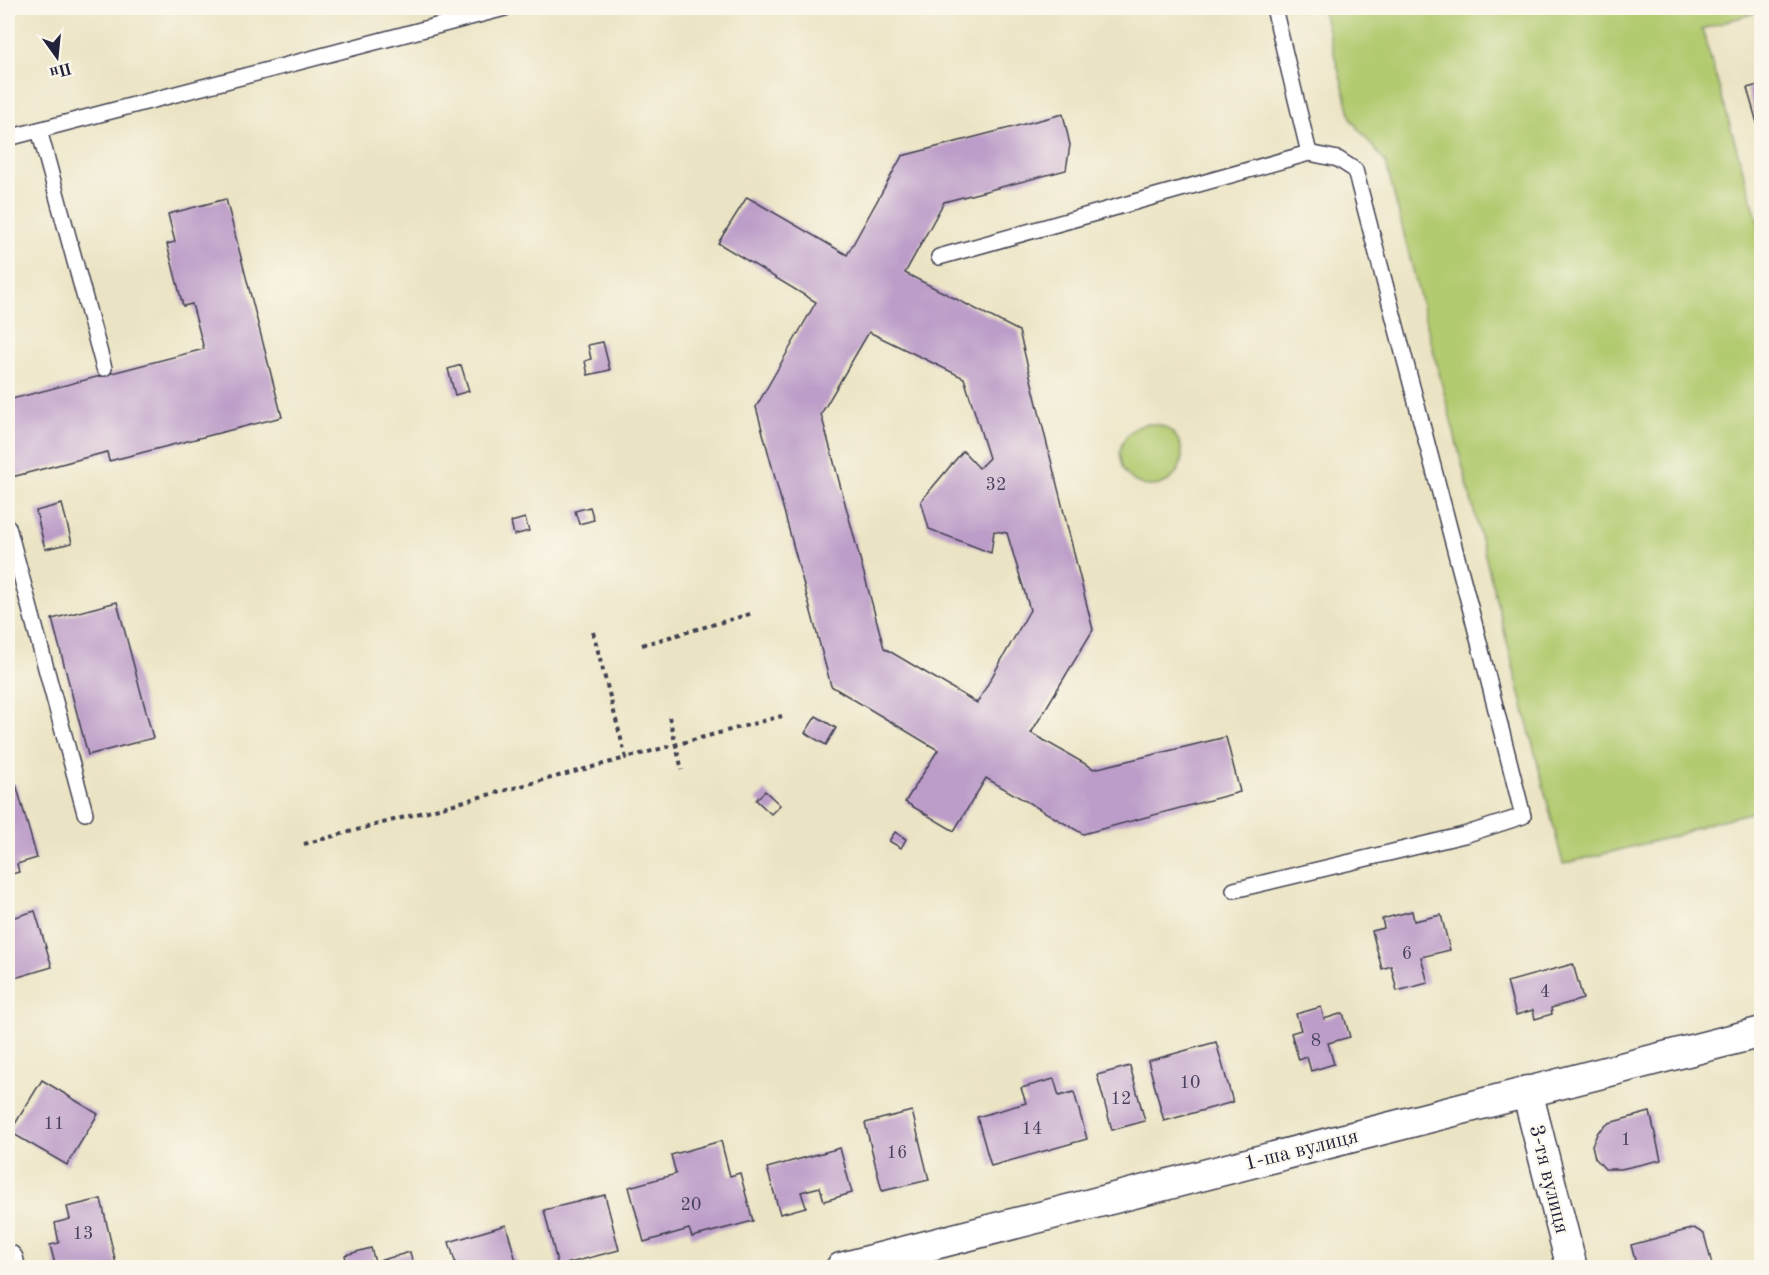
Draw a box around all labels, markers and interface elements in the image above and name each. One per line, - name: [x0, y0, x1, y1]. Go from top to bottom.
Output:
- north arrow: [27, 27, 87, 87]
- text: Пн: [48, 59, 73, 80]
- house number: 32: [986, 476, 1006, 494]
- house number: 6: [1402, 945, 1412, 963]
- house number: 4: [1540, 983, 1550, 1001]
- house number: 8: [1311, 1032, 1321, 1050]
- house number: 10: [1180, 1074, 1200, 1092]
- house number: 12: [1111, 1090, 1131, 1108]
- house number: 11: [44, 1115, 64, 1133]
- house number: 14: [1022, 1120, 1042, 1138]
- street label: 3-тя вулиця: [1525, 1123, 1572, 1236]
- street label: 1-ша вулиця: [1242, 1126, 1361, 1175]
- house number: 1: [1621, 1131, 1631, 1149]
- house number: 16: [887, 1144, 907, 1162]
- house number: 20: [681, 1196, 701, 1214]
- house number: 13: [73, 1225, 93, 1243]

